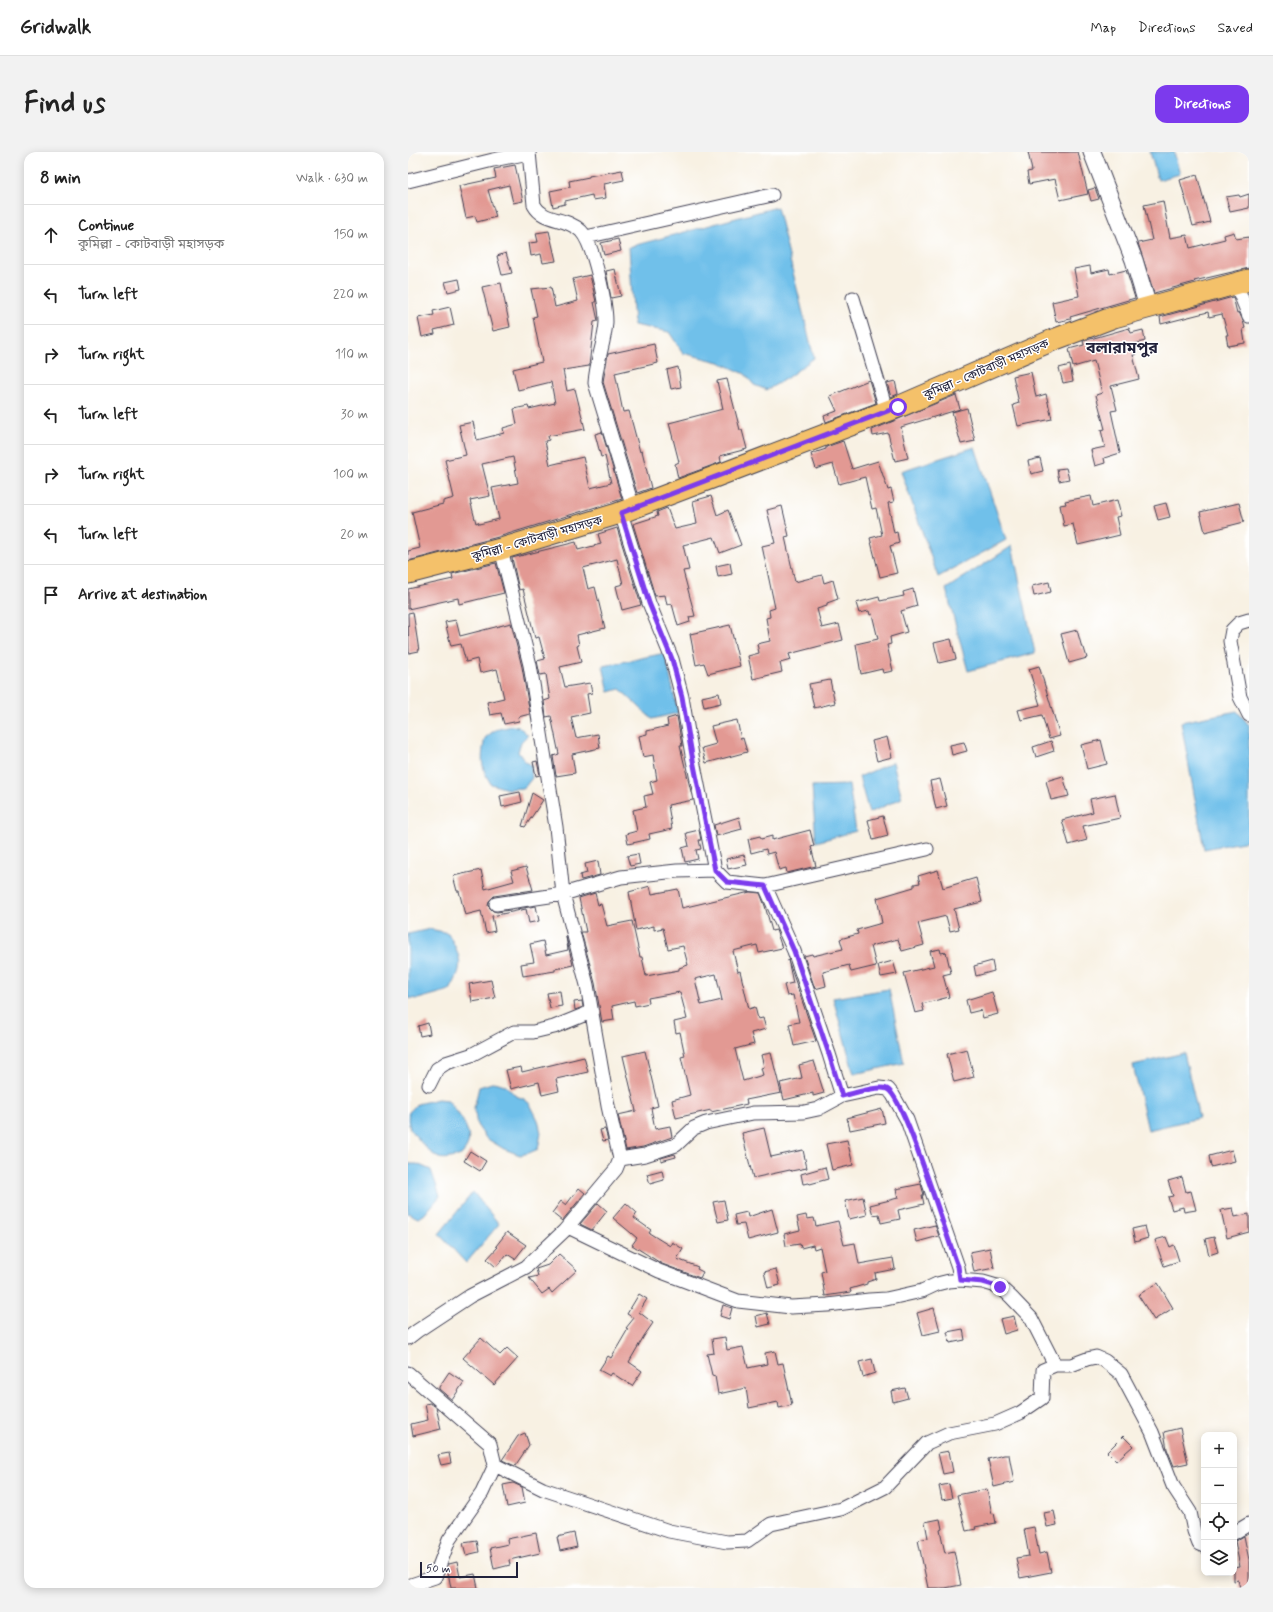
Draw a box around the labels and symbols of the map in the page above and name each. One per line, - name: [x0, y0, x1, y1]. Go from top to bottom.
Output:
- street label: কুমিল্লা - কোটবাড়ী মহাসড়ক: [920, 335, 1052, 404]
- district label: বলারামপুর: [1085, 338, 1158, 359]
- route start: [889, 398, 907, 416]
- street label: কুমিল্লা - কোটবাড়ী মহাসড়ক: [469, 512, 605, 566]
- route end: [991, 1278, 1009, 1296]
- scale bar: [420, 1560, 518, 1579]

